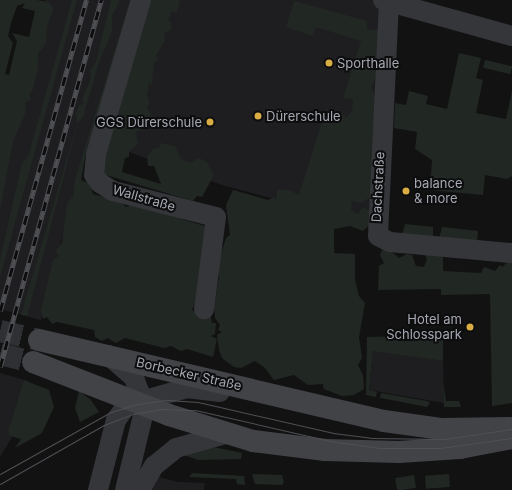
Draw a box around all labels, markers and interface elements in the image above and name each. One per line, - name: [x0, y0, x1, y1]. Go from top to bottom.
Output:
- place label: Sporthalle: [337, 55, 399, 71]
- marker: Sporthalle: [324, 58, 334, 68]
- place label: Dürerschule: [266, 108, 341, 124]
- marker: Dürerschule: [253, 111, 263, 121]
- place label: GGS Dürerschule: [96, 114, 202, 130]
- marker: GGS Dürerschule: [205, 117, 215, 127]
- street label: Dachstraße: [368, 151, 388, 223]
- place label: balance & more: [414, 176, 463, 207]
- street label: Wallstraße: [111, 182, 177, 214]
- marker: balance & more: [401, 186, 411, 196]
- place label: Hotel am Schlosspark: [386, 312, 462, 343]
- marker: Hotel am Schlosspark: [465, 322, 475, 332]
- street label: Borbecker Straße: [135, 354, 243, 394]

